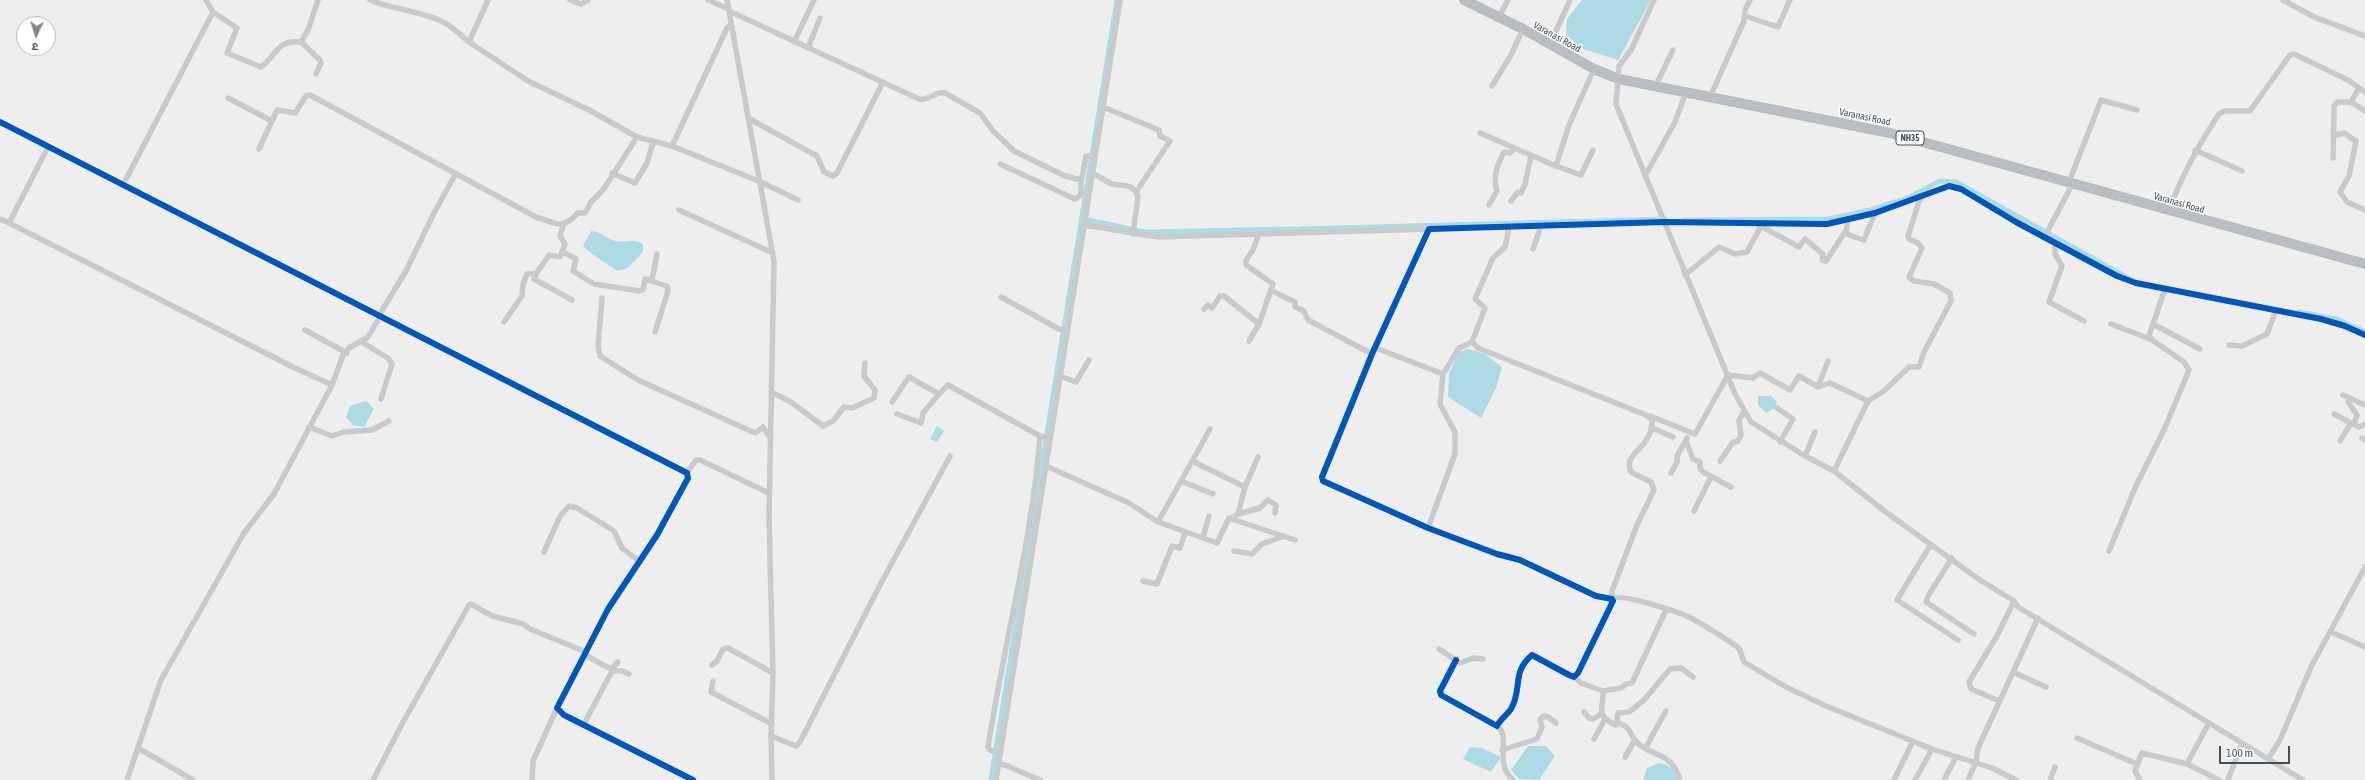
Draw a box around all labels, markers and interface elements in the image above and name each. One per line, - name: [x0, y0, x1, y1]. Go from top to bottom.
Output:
- north arrow: [16, 16, 56, 56]
- street label: Varanasi Road: [1531, 19, 1583, 55]
- text: उ: [32, 41, 39, 53]
- street label: Varanasi Road: [1838, 106, 1892, 128]
- road number: NH35: [1896, 131, 1924, 145]
- street label: Varanasi Road: [2152, 190, 2206, 216]
- scale bar: [2221, 738, 2292, 764]
- text: 100 m: [2226, 746, 2253, 760]

